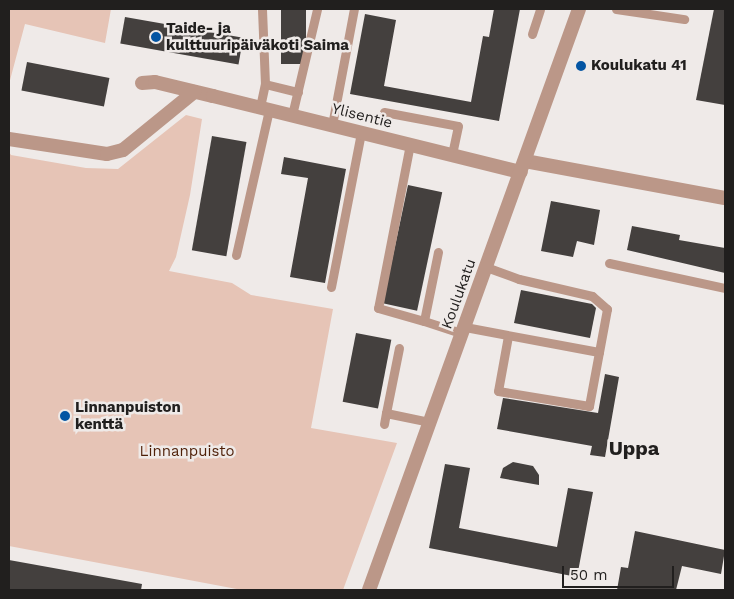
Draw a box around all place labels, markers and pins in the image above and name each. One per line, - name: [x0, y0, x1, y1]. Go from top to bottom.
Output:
- place label: Taide- ja kulttuuripäiväkoti Saima: [166, 19, 349, 54]
- marker: Taide- ja kulttuuripäiväkoti Saima: [150, 31, 162, 43]
- place label: Koulukatu 41: [591, 57, 687, 75]
- marker: Koulukatu 41: [575, 60, 587, 72]
- place label: Linnanpuiston kenttä: [75, 398, 181, 433]
- marker: Linnanpuiston kenttä: [59, 410, 71, 422]

